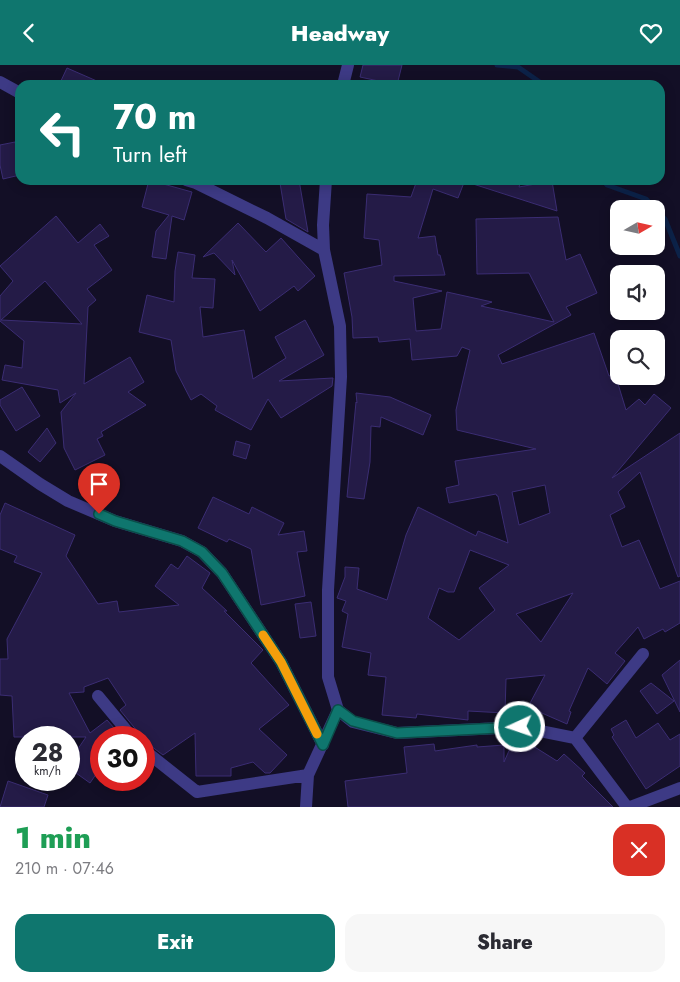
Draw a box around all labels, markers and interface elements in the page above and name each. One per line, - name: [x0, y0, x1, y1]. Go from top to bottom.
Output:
- text: Headway: [291, 17, 389, 49]
- icon: back: [15, 19, 43, 47]
- icon: heart: [637, 19, 665, 47]
- text: 70 m: [113, 92, 196, 142]
- icon: left: [30, 100, 95, 165]
- text: Turn left: [113, 138, 187, 170]
- north arrow: [610, 200, 665, 255]
- map controls: [610, 200, 665, 385]
- button: sound: [610, 265, 665, 320]
- button: search: [610, 330, 665, 385]
- pin: [78, 463, 120, 514]
- icon: arrive: [85, 470, 113, 498]
- position arrow: [493, 700, 545, 752]
- speed limit sign: 30: [90, 726, 155, 791]
- text: 28: [31, 734, 64, 770]
- text: km/h: [34, 762, 61, 780]
- text: 1 min: [15, 816, 91, 859]
- button: close: [613, 824, 665, 876]
- text: 210 m · 07:46: [15, 857, 114, 880]
- button: Exit: [15, 914, 335, 972]
- button: Share: [345, 914, 665, 972]

